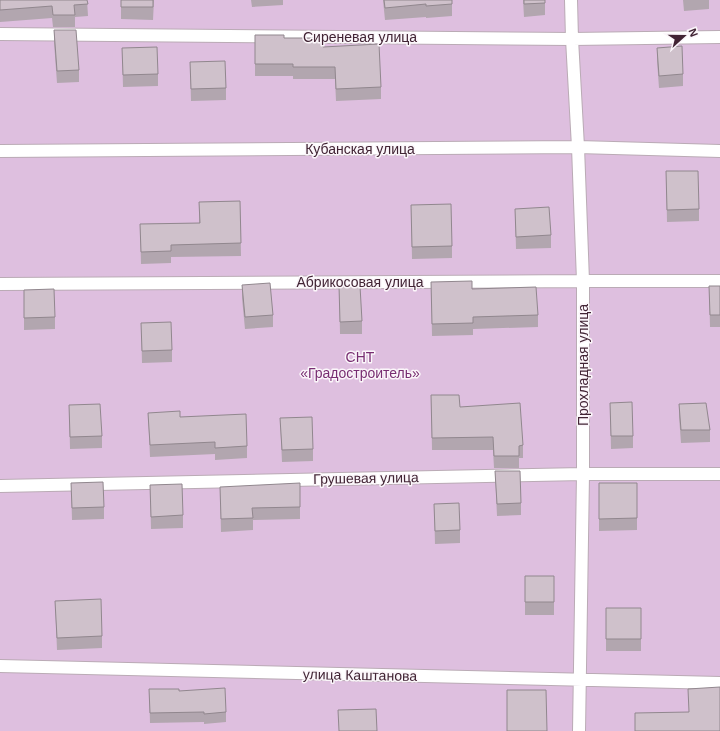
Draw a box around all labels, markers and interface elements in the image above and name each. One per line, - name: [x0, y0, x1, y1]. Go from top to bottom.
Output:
- north arrow: [664, 16, 704, 56]
- text: N: [686, 27, 700, 38]
- street label: Сиреневая улица: [303, 29, 417, 45]
- street label: Кубанская улица: [305, 141, 415, 157]
- street label: Абрикосовая улица: [297, 274, 424, 290]
- street label: Прохладная улица: [575, 304, 591, 426]
- park label: СНТ «Градостроитель»: [300, 349, 420, 381]
- street label: Грушевая улица: [313, 469, 419, 487]
- street label: улица Каштанова: [303, 666, 417, 684]

